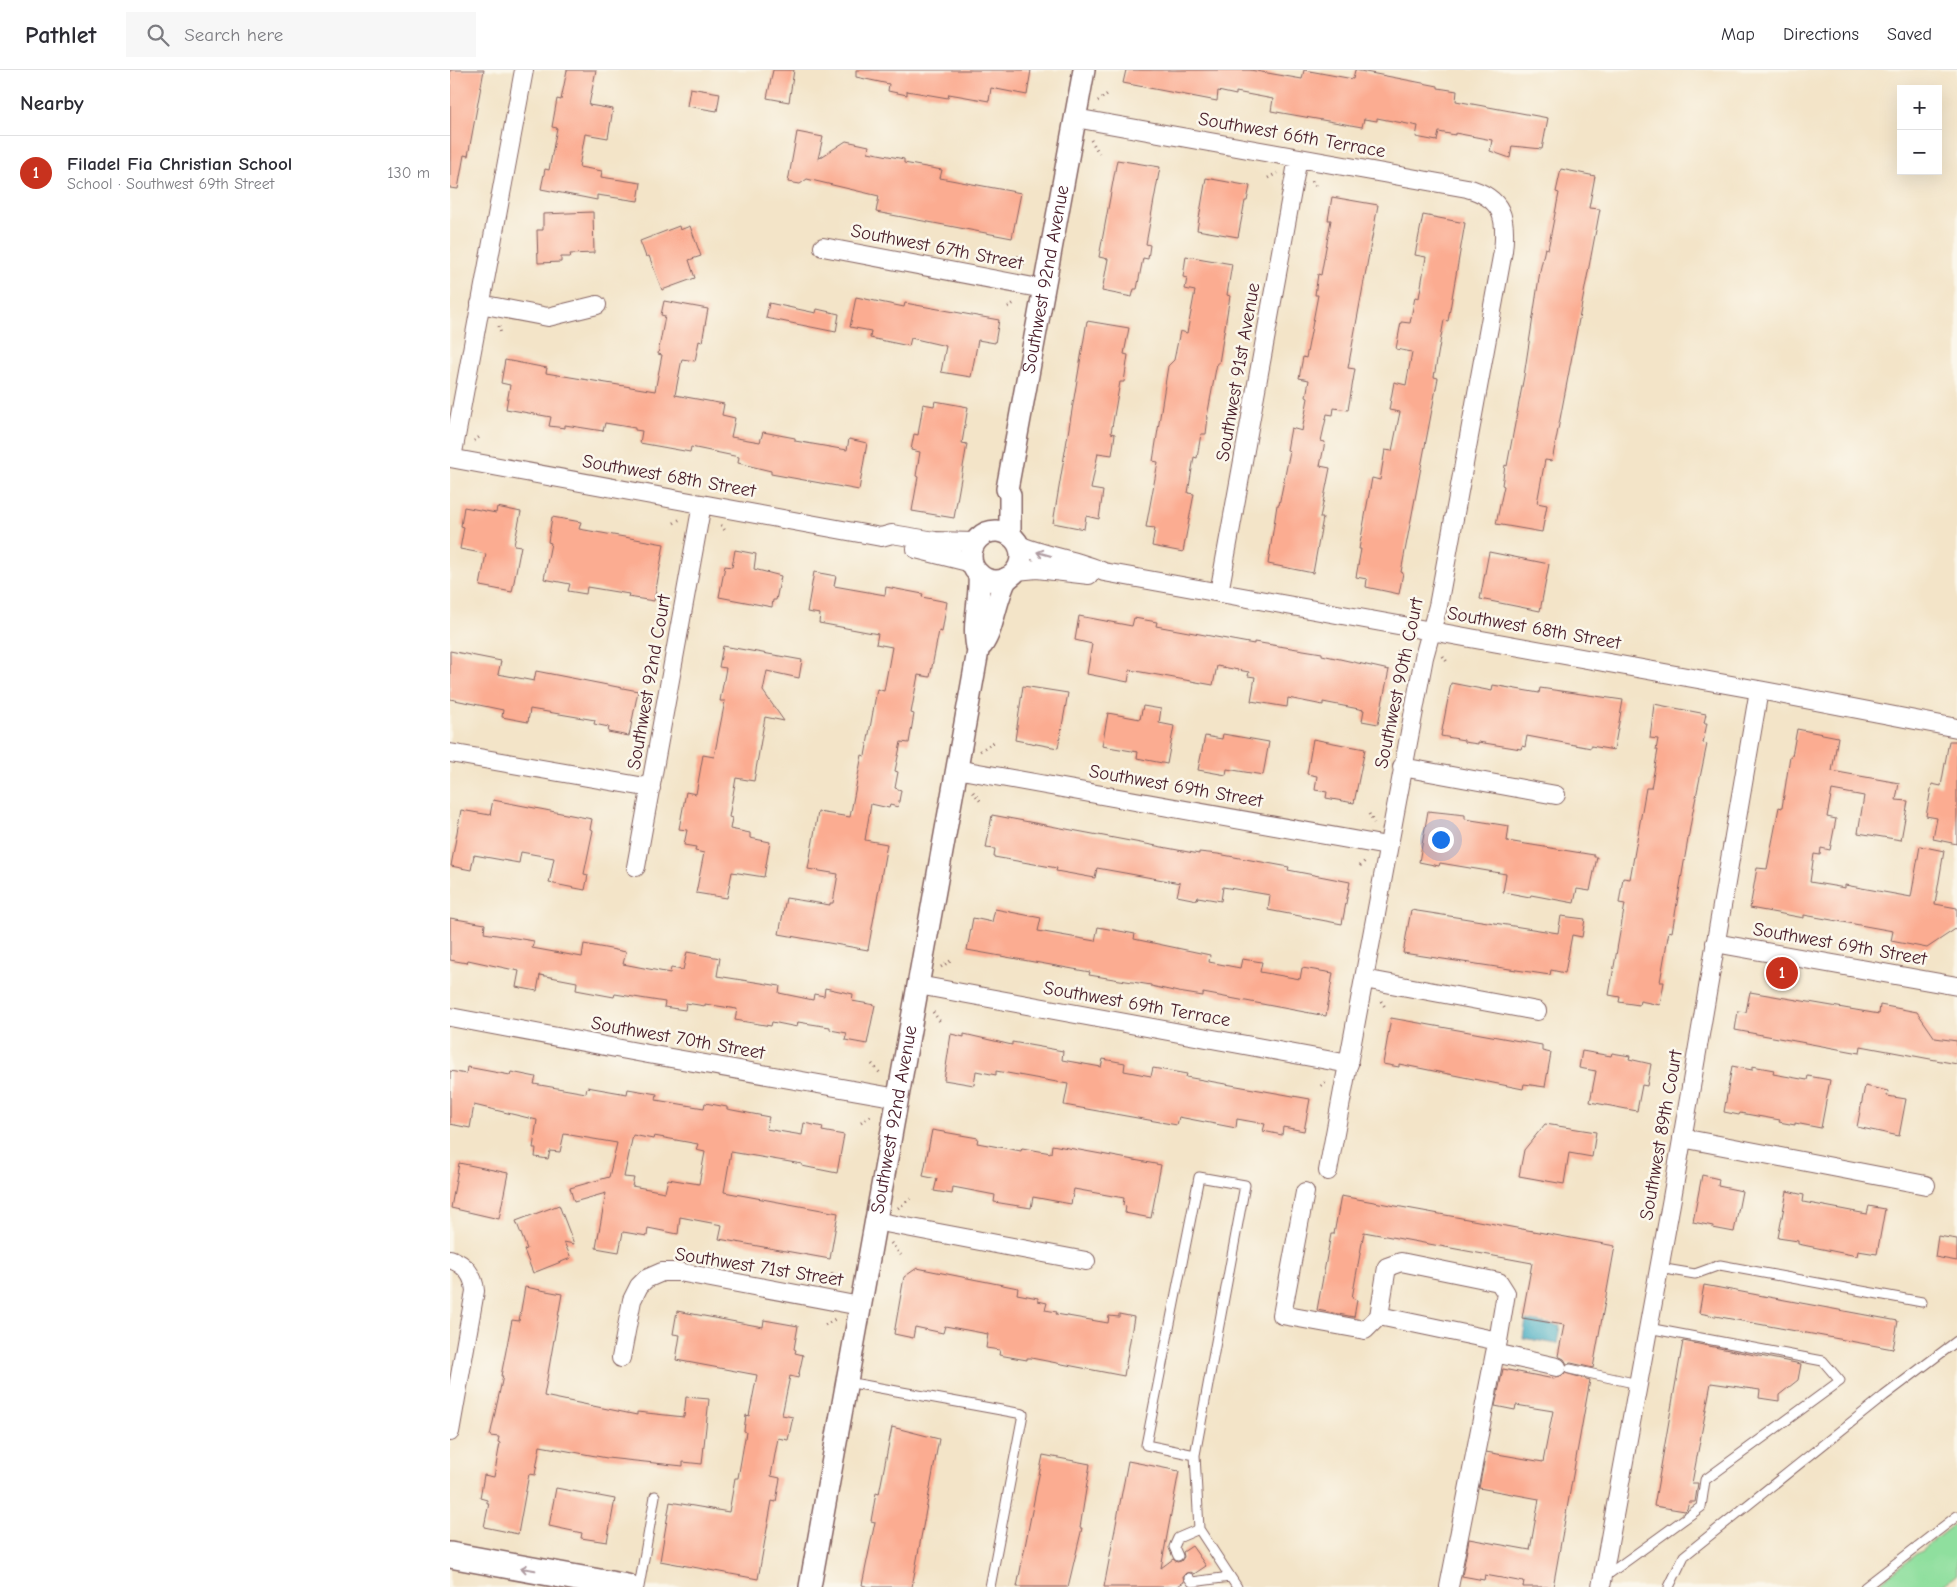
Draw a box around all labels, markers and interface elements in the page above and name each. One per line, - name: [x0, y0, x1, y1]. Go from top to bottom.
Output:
- search box: [126, 12, 476, 57]
- text: Pathlet: [25, 21, 96, 49]
- icon: search: [144, 21, 172, 49]
- text: Search here: [184, 24, 283, 46]
- text: Map: [1721, 24, 1755, 45]
- text: Directions: [1783, 24, 1859, 45]
- text: Saved: [1887, 24, 1932, 45]
- map controls: [1897, 85, 1942, 175]
- button: +: [1897, 85, 1942, 130]
- text: Nearby: [20, 91, 84, 115]
- street label: Southwest 66th Terrace: [1197, 108, 1387, 162]
- button: −: [1897, 130, 1942, 175]
- text: Filadel Fia Christian School: [67, 153, 292, 175]
- text: 1: [33, 164, 39, 182]
- text: 130 m: [387, 164, 430, 182]
- text: School · Southwest 69th Street: [67, 175, 274, 193]
- street label: Southwest 92nd Avenue: [1017, 183, 1074, 375]
- street label: Southwest 67th Street: [849, 220, 1026, 275]
- street label: Southwest 91st Avenue: [1211, 281, 1265, 463]
- street label: Southwest 68th Street: [581, 450, 758, 502]
- one-way arrow: [1037, 549, 1053, 559]
- street label: Southwest 92nd Court: [623, 592, 675, 771]
- street label: Southwest 90th Court: [1370, 595, 1428, 770]
- street label: Southwest 68th Street: [1446, 602, 1623, 654]
- street label: Southwest 69th Street: [1087, 760, 1265, 812]
- your location: [1428, 827, 1454, 853]
- street label: Southwest 69th Street: [1751, 918, 1929, 970]
- pin: 1: [1766, 954, 1798, 992]
- street label: Southwest 69th Terrace: [1042, 977, 1232, 1031]
- street label: Southwest 70th Street: [589, 1012, 767, 1064]
- street label: Southwest 92nd Avenue: [866, 1023, 922, 1215]
- street label: Southwest 89th Court: [1635, 1048, 1687, 1222]
- street label: Southwest 71st Street: [673, 1243, 845, 1291]
- one-way arrow: [520, 1564, 536, 1573]

